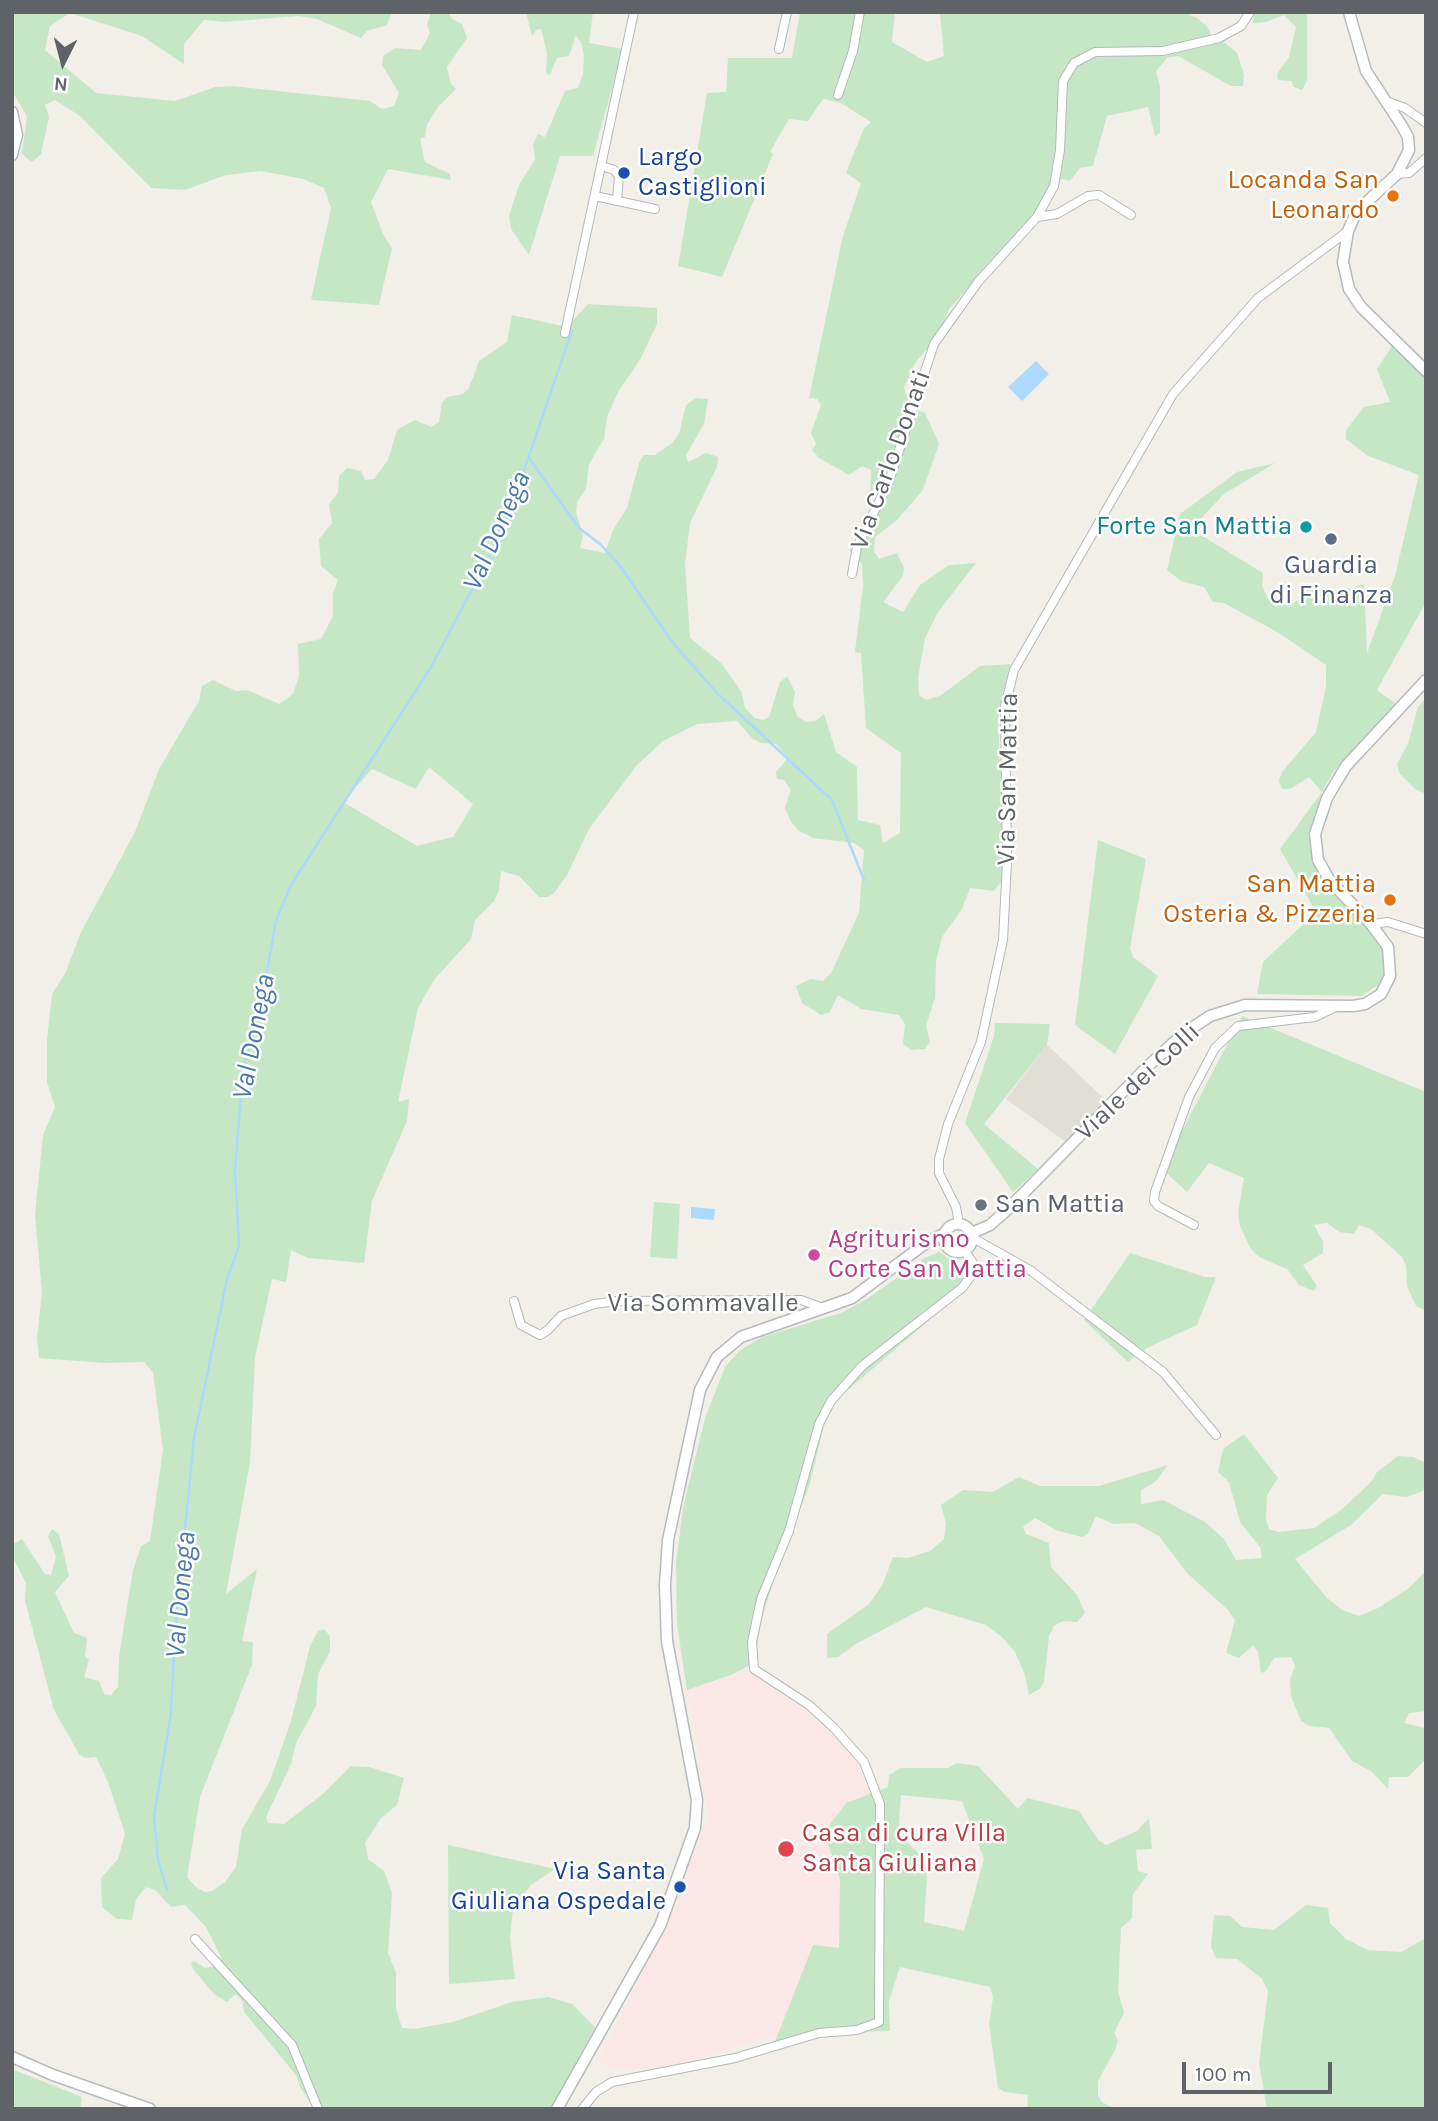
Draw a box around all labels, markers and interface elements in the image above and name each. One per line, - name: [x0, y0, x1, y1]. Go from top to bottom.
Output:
- north arrow: [28, 28, 98, 98]
- text: N: [53, 72, 69, 96]
- place label: Largo Castiglioni: [638, 142, 767, 204]
- marker: Largo Castiglioni: [616, 165, 632, 181]
- place label: Locanda San Leonardo: [1228, 165, 1379, 227]
- marker: Locanda San Leonardo: [1385, 188, 1401, 204]
- street label: Via Carlo Donati: [844, 366, 938, 554]
- water label: Val Donega: [456, 466, 538, 596]
- place label: Forte San Mattia: [1096, 511, 1292, 543]
- marker: Forte San Mattia: [1298, 519, 1314, 535]
- marker: Guardia di Finanza: [1323, 531, 1339, 547]
- place label: Guardia di Finanza: [1269, 550, 1393, 612]
- street label: Via San Mattia: [991, 692, 1025, 866]
- place label: San Mattia Osteria & Pizzeria: [1163, 869, 1376, 931]
- marker: San Mattia Osteria & Pizzeria: [1382, 892, 1398, 908]
- water label: Val Donega: [225, 971, 283, 1103]
- street label: Viale dei Colli: [1069, 1016, 1207, 1148]
- place label: San Mattia: [995, 1189, 1125, 1221]
- marker: San Mattia: [973, 1197, 989, 1213]
- place label: Agriturismo Corte San Mattia: [828, 1224, 1027, 1286]
- marker: Agriturismo Corte San Mattia: [806, 1247, 822, 1263]
- street label: Via Sommavalle: [607, 1288, 799, 1320]
- water label: Val Donega: [159, 1530, 203, 1660]
- place label: Casa di cura Villa Santa Giuliana: [802, 1818, 1006, 1880]
- marker: Casa di cura Villa Santa Giuliana: [776, 1839, 796, 1859]
- place label: Via Santa Giuliana Ospedale: [451, 1856, 666, 1918]
- marker: Via Santa Giuliana Ospedale: [672, 1879, 688, 1895]
- scale bar: [1186, 2048, 1336, 2092]
- text: 100 m: [1195, 2062, 1252, 2086]

